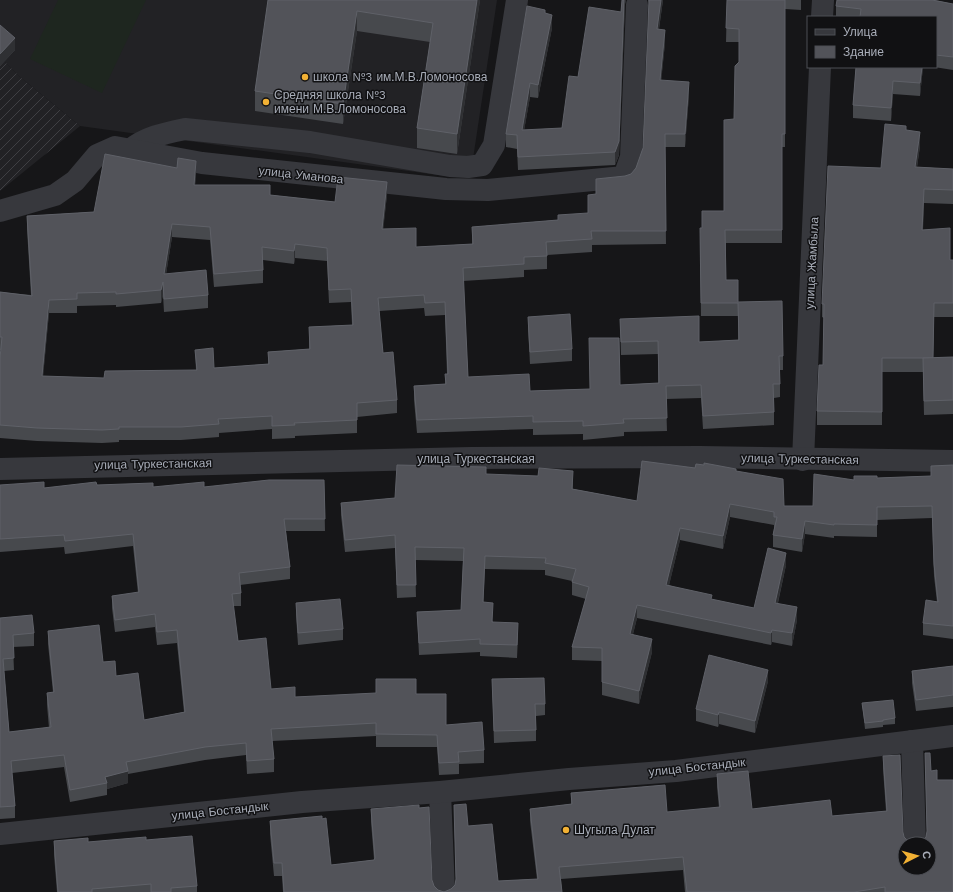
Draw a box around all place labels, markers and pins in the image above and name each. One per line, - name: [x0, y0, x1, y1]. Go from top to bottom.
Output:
- place label: школа №3 им.М.В.Ломоносова: [313, 70, 488, 84]
- marker: школа №3 им.М.В.Ломоносова: [300, 72, 310, 82]
- place label: Средняя школа №3 имени М.В.Ломоносова: [274, 88, 406, 116]
- marker: Средняя школа №3 имени М.В.Ломоносова: [261, 97, 271, 107]
- place label: Шугыла Дулат: [574, 823, 655, 837]
- marker: Шугыла Дулат: [561, 825, 571, 835]

